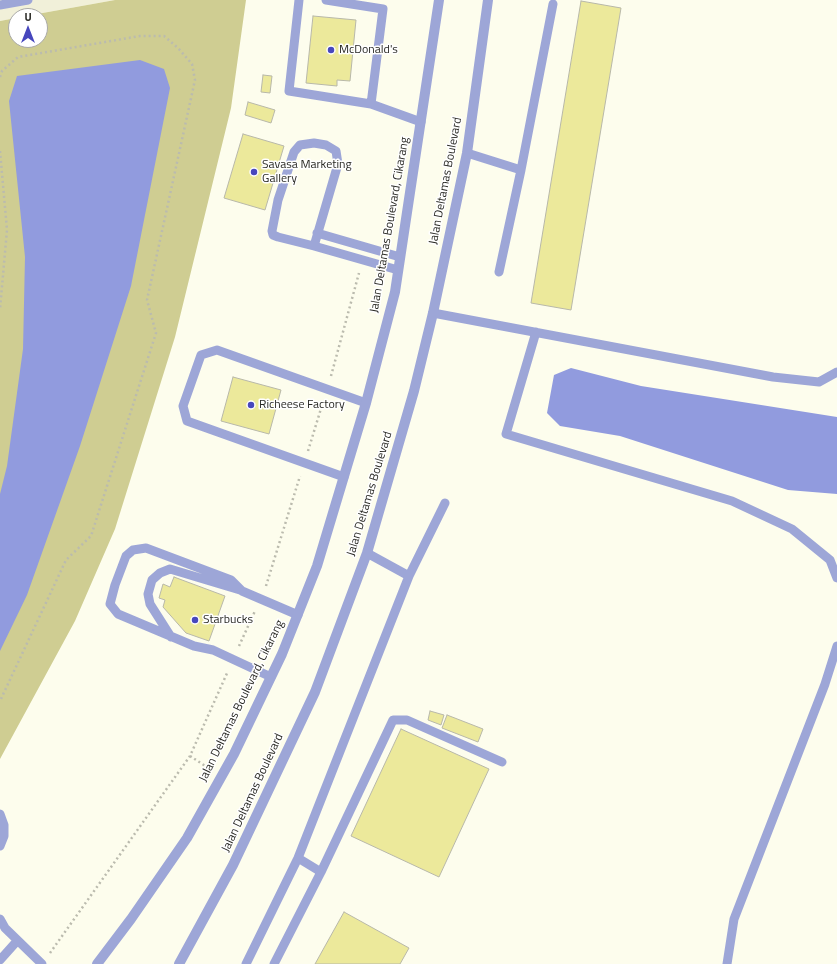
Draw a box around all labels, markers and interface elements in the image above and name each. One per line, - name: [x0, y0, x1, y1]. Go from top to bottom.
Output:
- north arrow: [8, 8, 48, 48]
- text: U: [24, 9, 32, 25]
- place label: McDonald's: [339, 43, 398, 57]
- marker: McDonald's: [326, 45, 336, 55]
- street label: Jalan Deltamas Boulevard: [427, 116, 465, 246]
- street label: Jalan Deltamas Boulevard, Cikarang: [367, 136, 413, 314]
- place label: Savasa Marketing Gallery: [262, 158, 352, 186]
- marker: Savasa Marketing Gallery: [249, 167, 259, 177]
- place label: Richeese Factory: [259, 398, 345, 412]
- marker: Richeese Factory: [246, 400, 256, 410]
- street label: Jalan Deltamas Boulevard: [344, 430, 396, 558]
- place label: Starbucks: [203, 613, 253, 627]
- marker: Starbucks: [190, 615, 200, 625]
- street label: Jalan Deltamas Boulevard, Cikarang: [196, 618, 288, 784]
- street label: Jalan Deltamas Boulevard: [219, 731, 287, 855]

